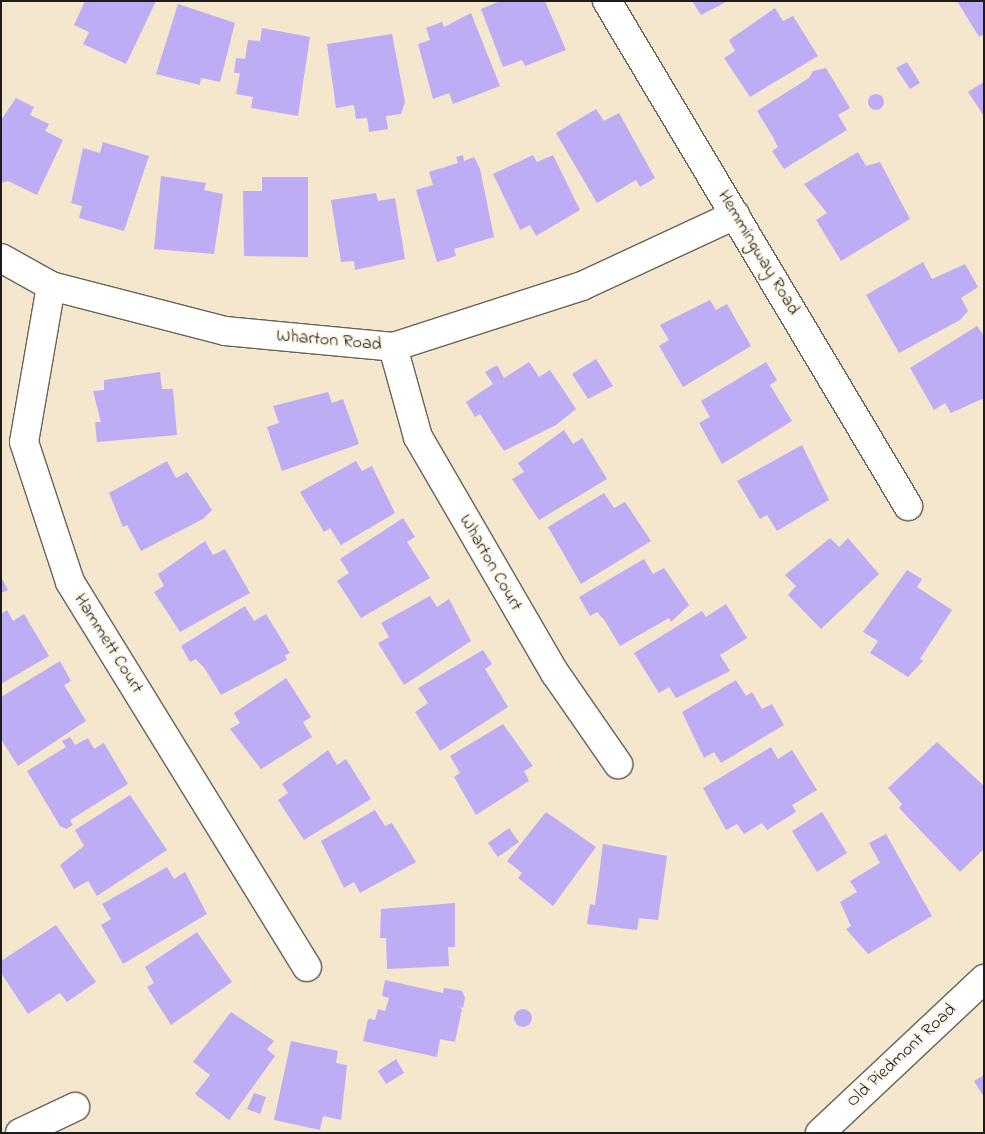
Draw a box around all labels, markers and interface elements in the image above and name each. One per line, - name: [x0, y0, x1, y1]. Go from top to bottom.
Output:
- street label: Hemmingway Road: [712, 187, 804, 319]
- street label: Wharton Road: [275, 326, 383, 356]
- street label: Wharton Court: [454, 511, 526, 615]
- street label: Hammett Court: [69, 590, 147, 698]
- street label: Old Piedmont Road: [843, 1000, 961, 1112]

